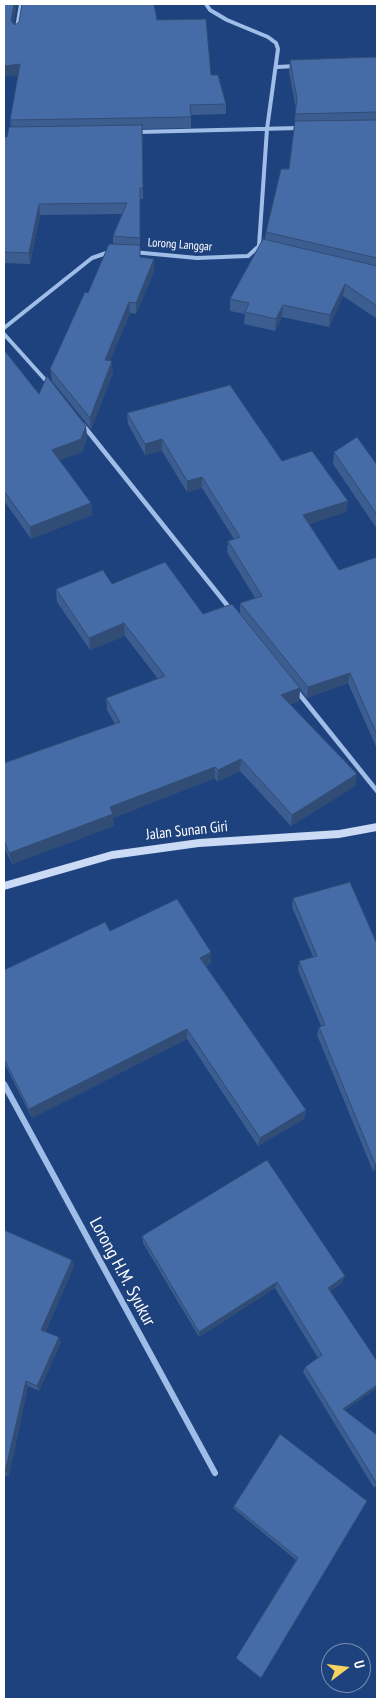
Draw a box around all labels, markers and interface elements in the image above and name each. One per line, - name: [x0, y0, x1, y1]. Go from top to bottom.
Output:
- street label: Lorong Langgar: [147, 236, 213, 254]
- street label: Jalan Sunan Giri: [145, 818, 229, 844]
- street label: Lorong H.M. Syukur: [84, 1214, 160, 1330]
- north arrow: [321, 1643, 371, 1693]
- text: U: [350, 1659, 369, 1670]

